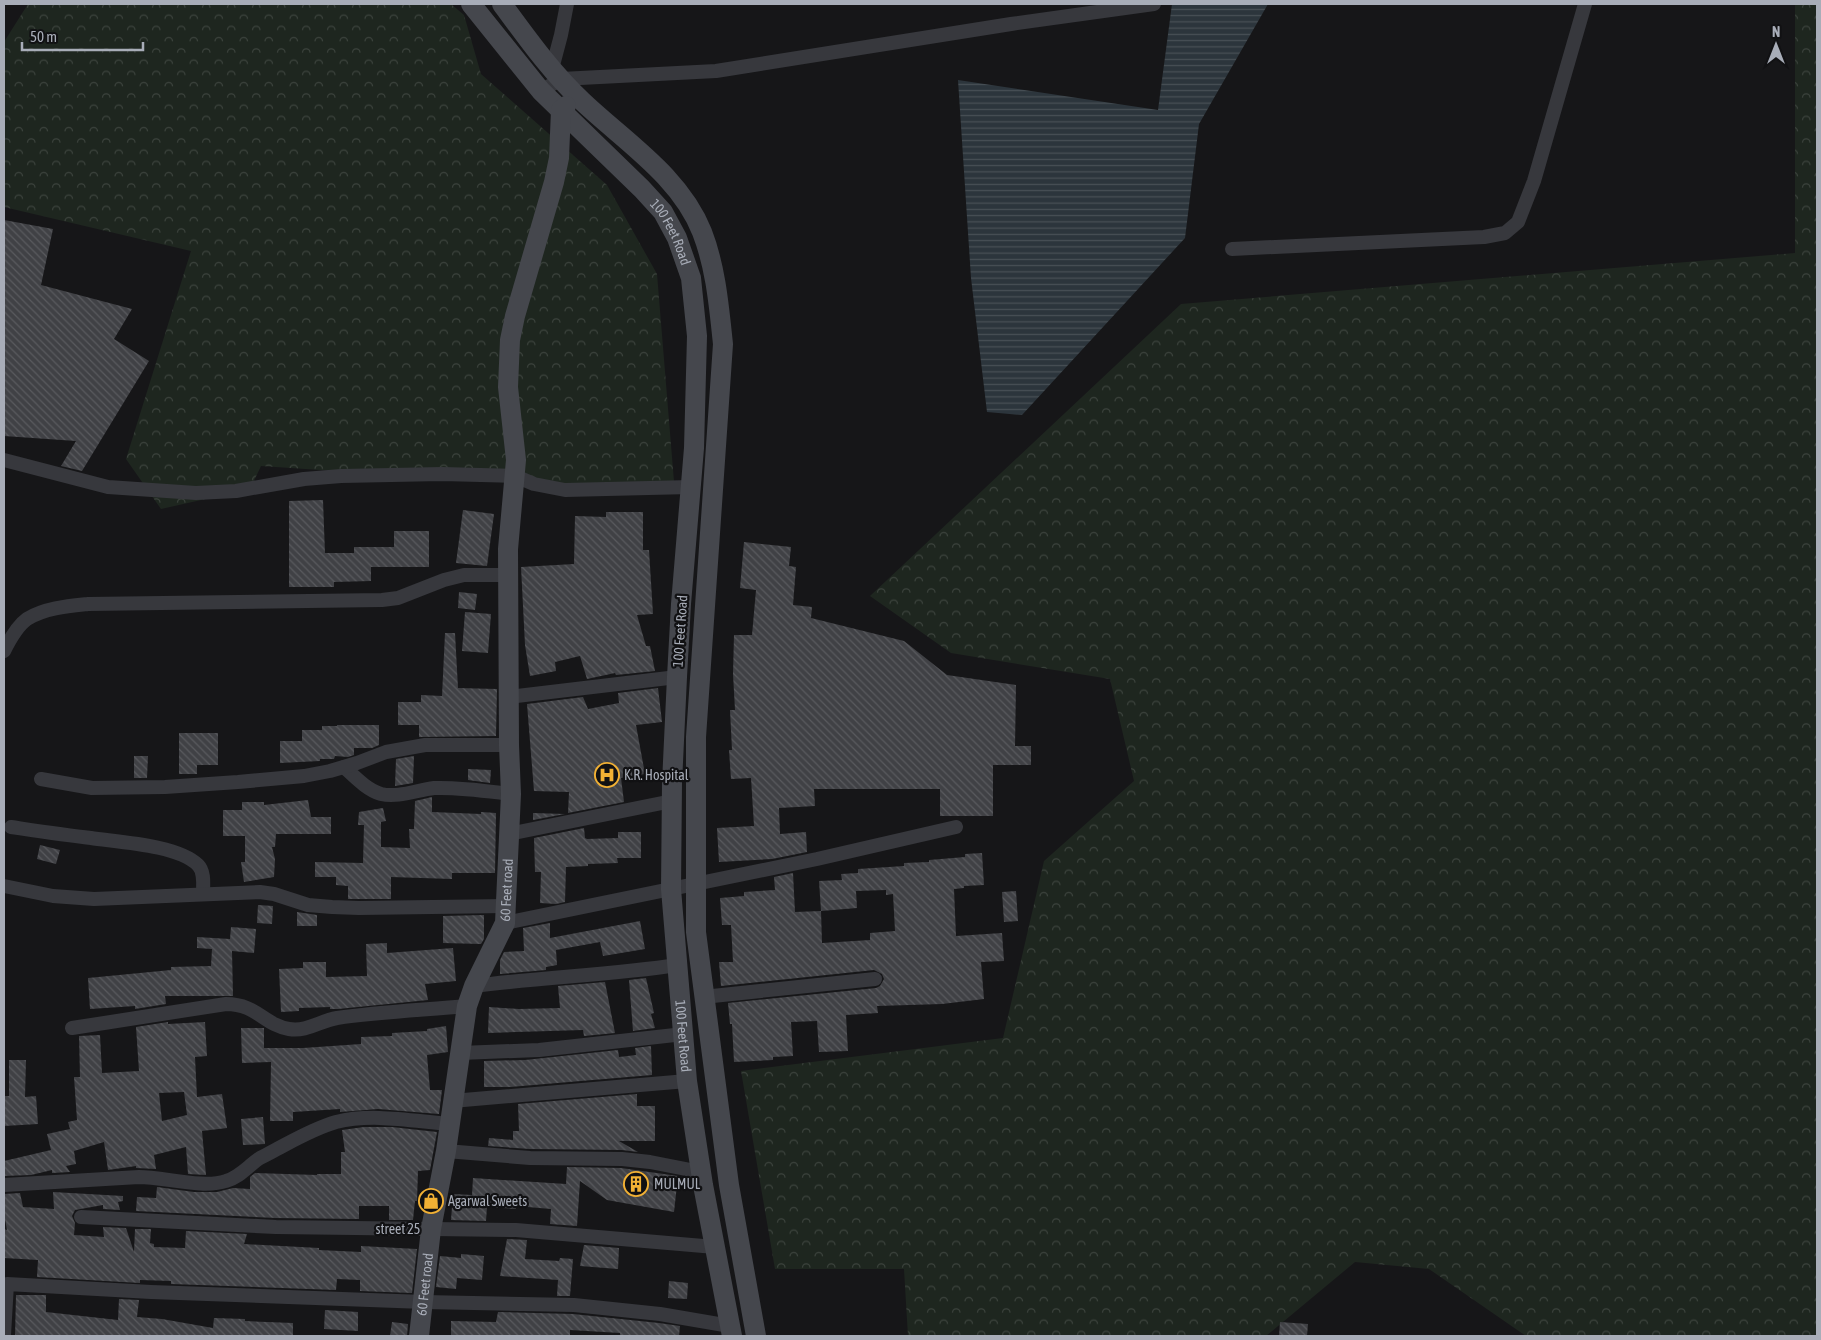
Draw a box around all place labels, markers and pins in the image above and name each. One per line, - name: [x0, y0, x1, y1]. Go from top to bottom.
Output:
- hospital icon: K.R. Hospital: [594, 762, 620, 788]
- place label: K.R. Hospital: [624, 767, 689, 783]
- building icon: MULMUL: [623, 1171, 649, 1197]
- place label: MULMUL: [654, 1176, 701, 1192]
- shop icon: Agarwal Sweets: [418, 1188, 444, 1214]
- place label: Agarwal Sweets: [448, 1193, 527, 1209]

